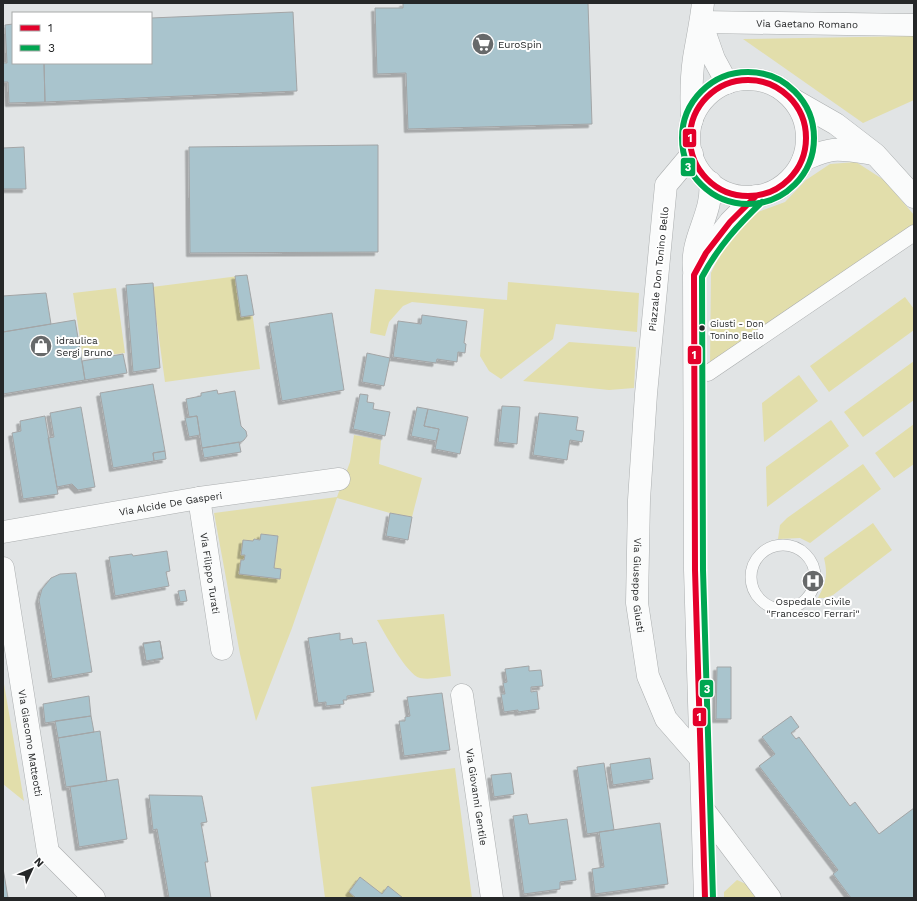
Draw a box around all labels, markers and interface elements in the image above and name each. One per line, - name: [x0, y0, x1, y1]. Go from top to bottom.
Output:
- legend: [12, 12, 152, 64]
- street label: Via Gaetano Romano: [756, 18, 858, 30]
- text: 1: [48, 21, 53, 35]
- supermarket icon: EuroSpin: [470, 31, 496, 57]
- place label: EuroSpin: [498, 39, 542, 50]
- text: 3: [48, 41, 55, 55]
- line badge: 1: [682, 128, 697, 148]
- text: 1: [688, 132, 692, 145]
- line badge: 3: [680, 157, 696, 177]
- text: 3: [685, 161, 692, 174]
- street label: Piazzale Don Tonino Bello: [646, 206, 671, 332]
- place label: Giusti - Don Tonino Bello: [710, 319, 764, 341]
- marker: Giusti - Don Tonino Bello: [697, 323, 707, 333]
- shop icon: idraulica Sergi Bruno: [28, 333, 54, 359]
- place label: idraulica Sergi Bruno: [56, 335, 112, 358]
- line badge: 1: [687, 345, 702, 365]
- text: 1: [692, 349, 696, 362]
- street label: Via Alcide De Gasperi: [118, 490, 223, 518]
- street label: Via Filippo Turati: [198, 532, 222, 615]
- street label: Via Giuseppe Giusti: [631, 538, 646, 633]
- hospital icon: Ospedale Civile "Francesco Ferrari": [800, 568, 826, 594]
- place label: Ospedale Civile "Francesco Ferrari": [767, 596, 859, 619]
- line badge: 3: [699, 679, 714, 698]
- text: 3: [704, 683, 711, 696]
- street label: Via Giacomo Matteotti: [16, 689, 44, 797]
- line badge: 1: [692, 707, 707, 727]
- text: 1: [697, 711, 701, 724]
- street label: Via Giovanni Gentile: [464, 748, 489, 846]
- north arrow: [12, 849, 52, 889]
- text: N: [31, 855, 46, 870]

